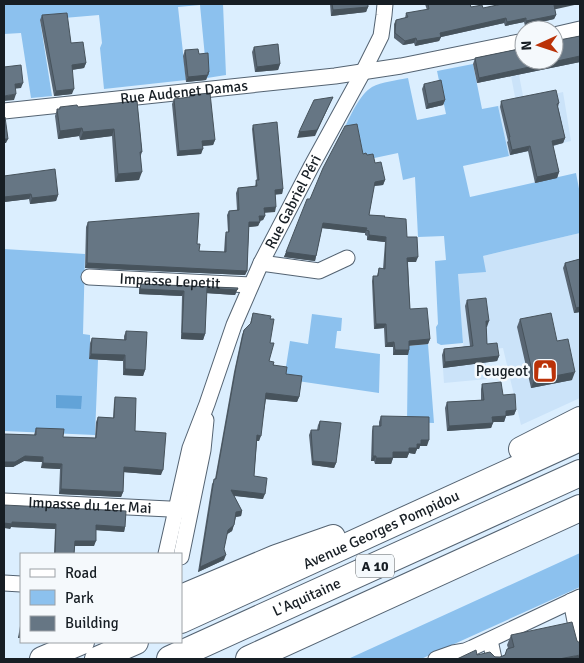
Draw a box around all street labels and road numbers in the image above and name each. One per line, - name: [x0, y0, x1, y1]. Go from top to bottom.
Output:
- street label: Rue Audenet Damas: [119, 76, 249, 108]
- street label: Rue Gabriel Péri: [261, 152, 325, 252]
- street label: Impasse Lepetit: [119, 270, 221, 292]
- street label: Avenue Georges Pompidou: [300, 486, 462, 573]
- street label: Impasse du 1er Mai: [28, 493, 152, 517]
- road number: A 10: [356, 554, 394, 578]
- street label: L'Aquitaine: [270, 574, 343, 620]

